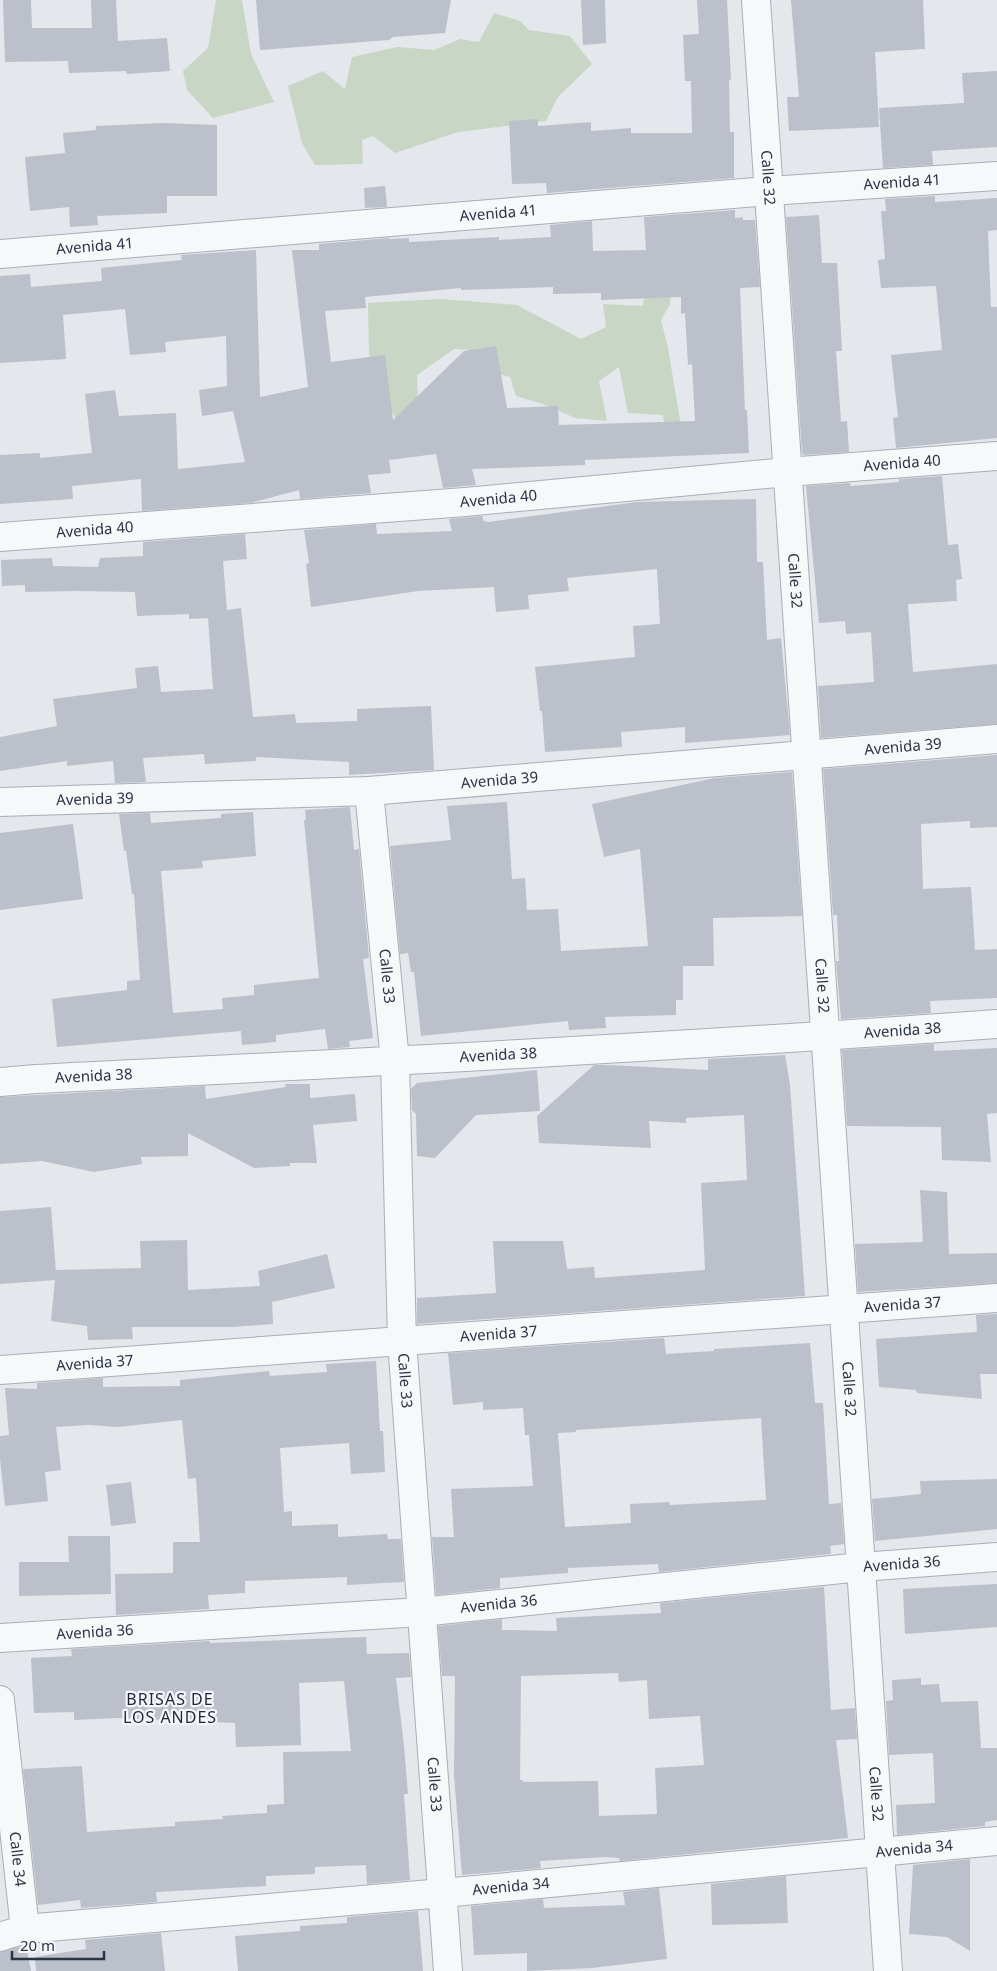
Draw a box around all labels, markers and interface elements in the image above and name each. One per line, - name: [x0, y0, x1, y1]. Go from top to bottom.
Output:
- street label: Calle 32: [757, 149, 781, 206]
- street label: Avenida 41: [863, 169, 941, 194]
- street label: Avenida 41: [459, 199, 538, 225]
- street label: Avenida 41: [55, 232, 134, 258]
- street label: Avenida 40: [862, 449, 941, 475]
- street label: Avenida 40: [459, 484, 538, 511]
- street label: Avenida 40: [55, 516, 134, 542]
- street label: Calle 32: [784, 552, 808, 609]
- street label: Avenida 39: [863, 733, 942, 759]
- street label: Avenida 39: [460, 766, 539, 792]
- street label: Avenida 39: [56, 787, 134, 809]
- street label: Calle 33: [375, 948, 400, 1004]
- street label: Calle 32: [811, 958, 835, 1014]
- street label: Avenida 38: [863, 1017, 942, 1042]
- street label: Avenida 38: [459, 1042, 537, 1066]
- street label: Avenida 38: [54, 1063, 133, 1087]
- street label: Avenida 37: [863, 1291, 942, 1317]
- street label: Avenida 37: [459, 1320, 538, 1346]
- street label: Avenida 37: [55, 1349, 134, 1375]
- street label: Calle 33: [394, 1352, 418, 1409]
- street label: Calle 32: [838, 1361, 862, 1417]
- street label: Avenida 36: [862, 1550, 941, 1576]
- street label: Avenida 36: [459, 1589, 538, 1617]
- street label: Avenida 36: [55, 1619, 134, 1644]
- district label: BRISAS DE LOS ANDES: [123, 1688, 217, 1728]
- street label: Calle 33: [423, 1756, 447, 1813]
- street label: Calle 32: [865, 1766, 889, 1822]
- street label: Calle 34: [5, 1830, 31, 1888]
- street label: Avenida 34: [874, 1834, 954, 1861]
- street label: Avenida 34: [471, 1872, 551, 1899]
- scale bar: [12, 1928, 105, 1960]
- text: 20 m: [20, 1935, 55, 1955]

